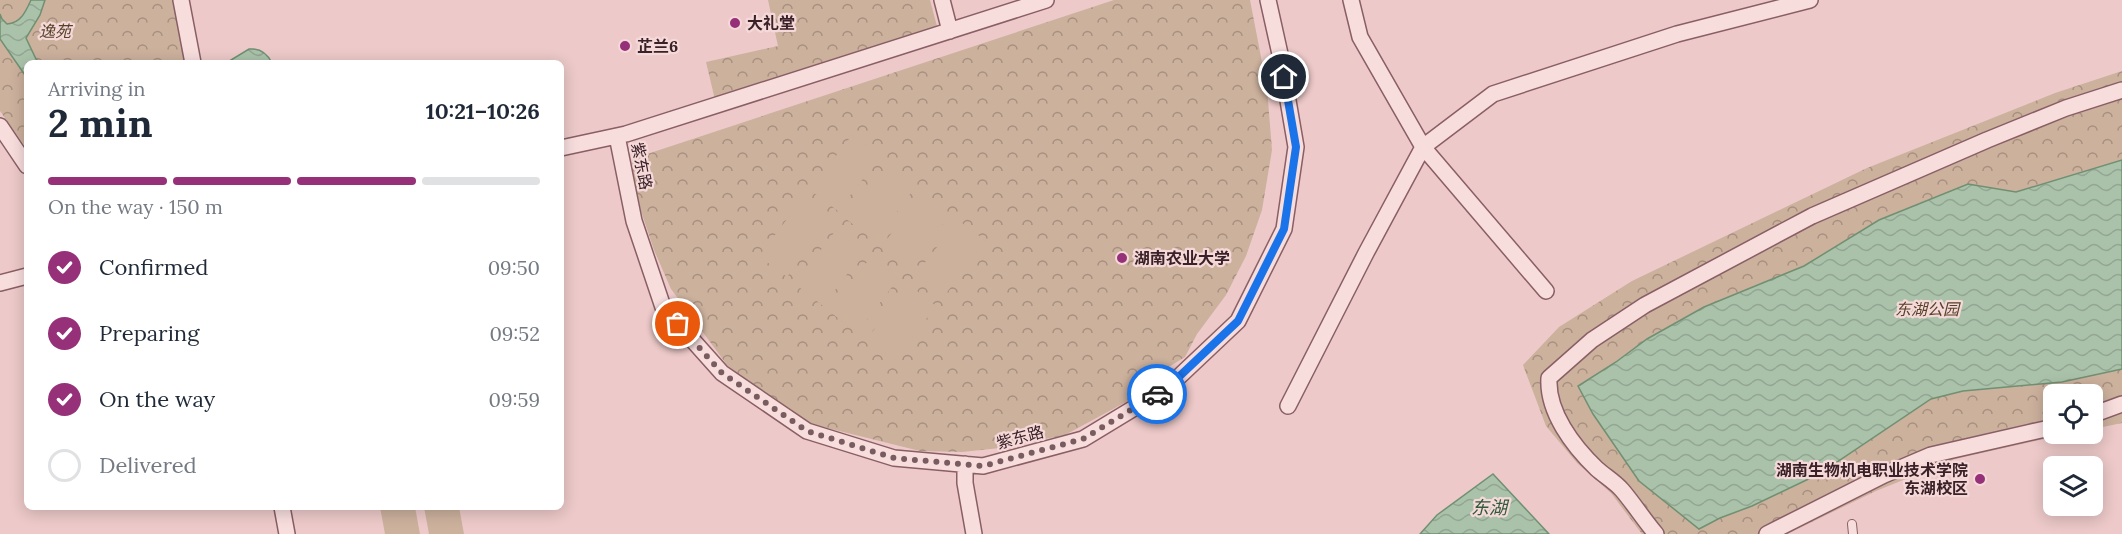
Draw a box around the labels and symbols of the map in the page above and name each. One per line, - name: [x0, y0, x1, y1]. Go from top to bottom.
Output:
- place label: 大礼堂: [747, 13, 795, 33]
- marker: 大礼堂: [728, 16, 742, 30]
- park label: 逸苑: [39, 21, 74, 41]
- place label: 芷兰6: [637, 36, 678, 56]
- marker: 芷兰6: [618, 39, 632, 53]
- pin: [1258, 51, 1309, 102]
- street label: 紫东路: [628, 141, 656, 191]
- place label: 湖南农业大学: [1134, 248, 1230, 268]
- marker: 湖南农业大学: [1115, 251, 1129, 265]
- pin: [652, 298, 703, 349]
- park label: 东湖公园: [1895, 299, 1961, 319]
- courier: [1127, 364, 1187, 424]
- street label: 紫东路: [994, 421, 1046, 453]
- place label: 湖南生物机电职业技术学院 东湖校区: [1776, 460, 1968, 498]
- marker: 湖南生物机电职业技术学院 东湖校区: [1973, 472, 1987, 486]
- water label: 东湖: [1471, 496, 1510, 519]

